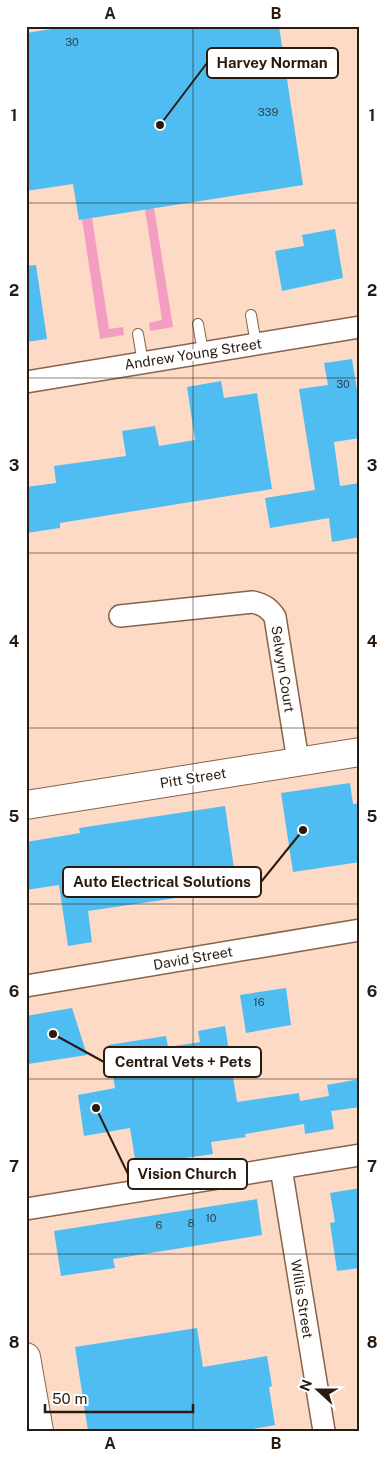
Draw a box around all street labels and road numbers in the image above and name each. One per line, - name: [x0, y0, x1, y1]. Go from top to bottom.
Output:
- street label: Andrew Young Street: [123, 335, 263, 373]
- street label: Selwyn Court: [268, 624, 298, 714]
- street label: Pitt Street: [159, 765, 227, 791]
- street label: David Street: [152, 943, 234, 973]
- street label: Willis Street: [288, 1258, 316, 1340]

